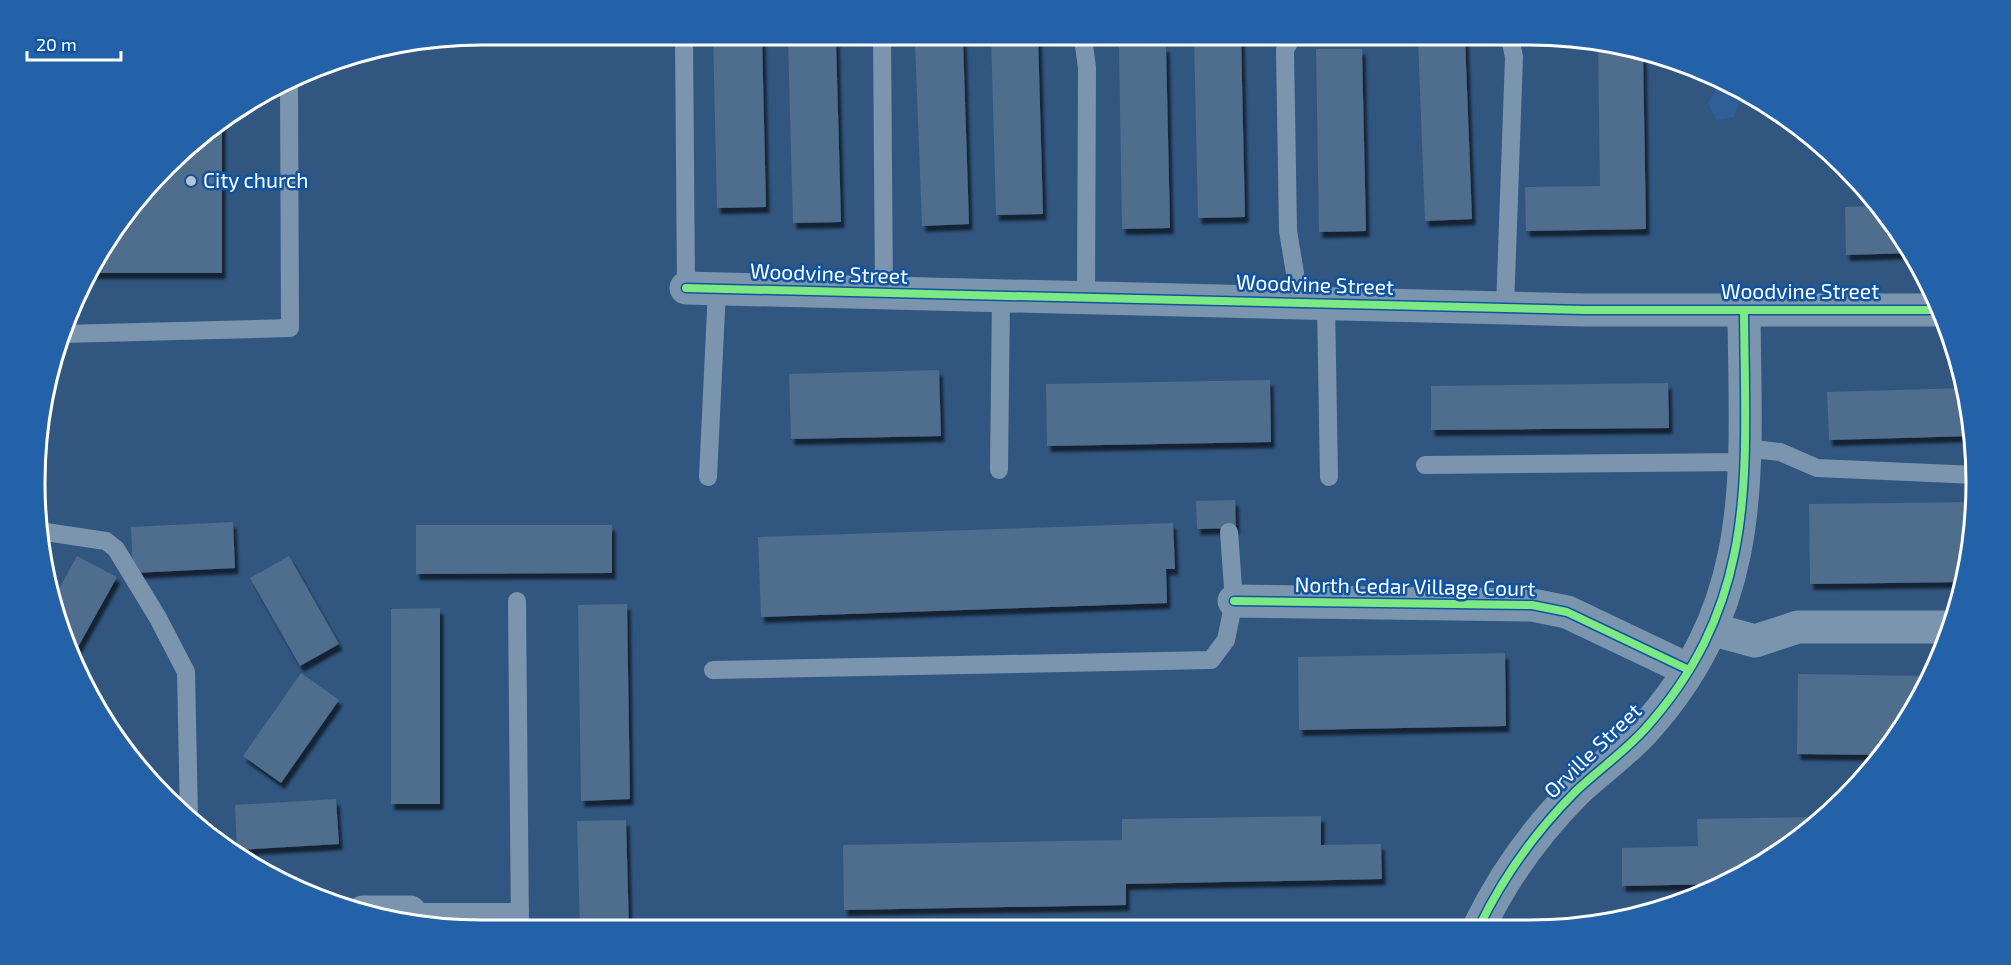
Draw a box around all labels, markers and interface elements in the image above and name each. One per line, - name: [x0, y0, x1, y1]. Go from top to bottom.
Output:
- scale bar: [27, 24, 122, 62]
- text: 20 m: [36, 33, 77, 55]
- place label: City church: [203, 167, 309, 192]
- marker: City church: [184, 174, 198, 188]
- street label: Woodvine Street: [750, 257, 909, 288]
- street label: Woodvine Street: [1236, 268, 1395, 299]
- street label: Woodvine Street: [1721, 278, 1879, 303]
- street label: North Cedar Village Court: [1294, 571, 1536, 600]
- street label: Orville Street: [1538, 697, 1646, 803]

